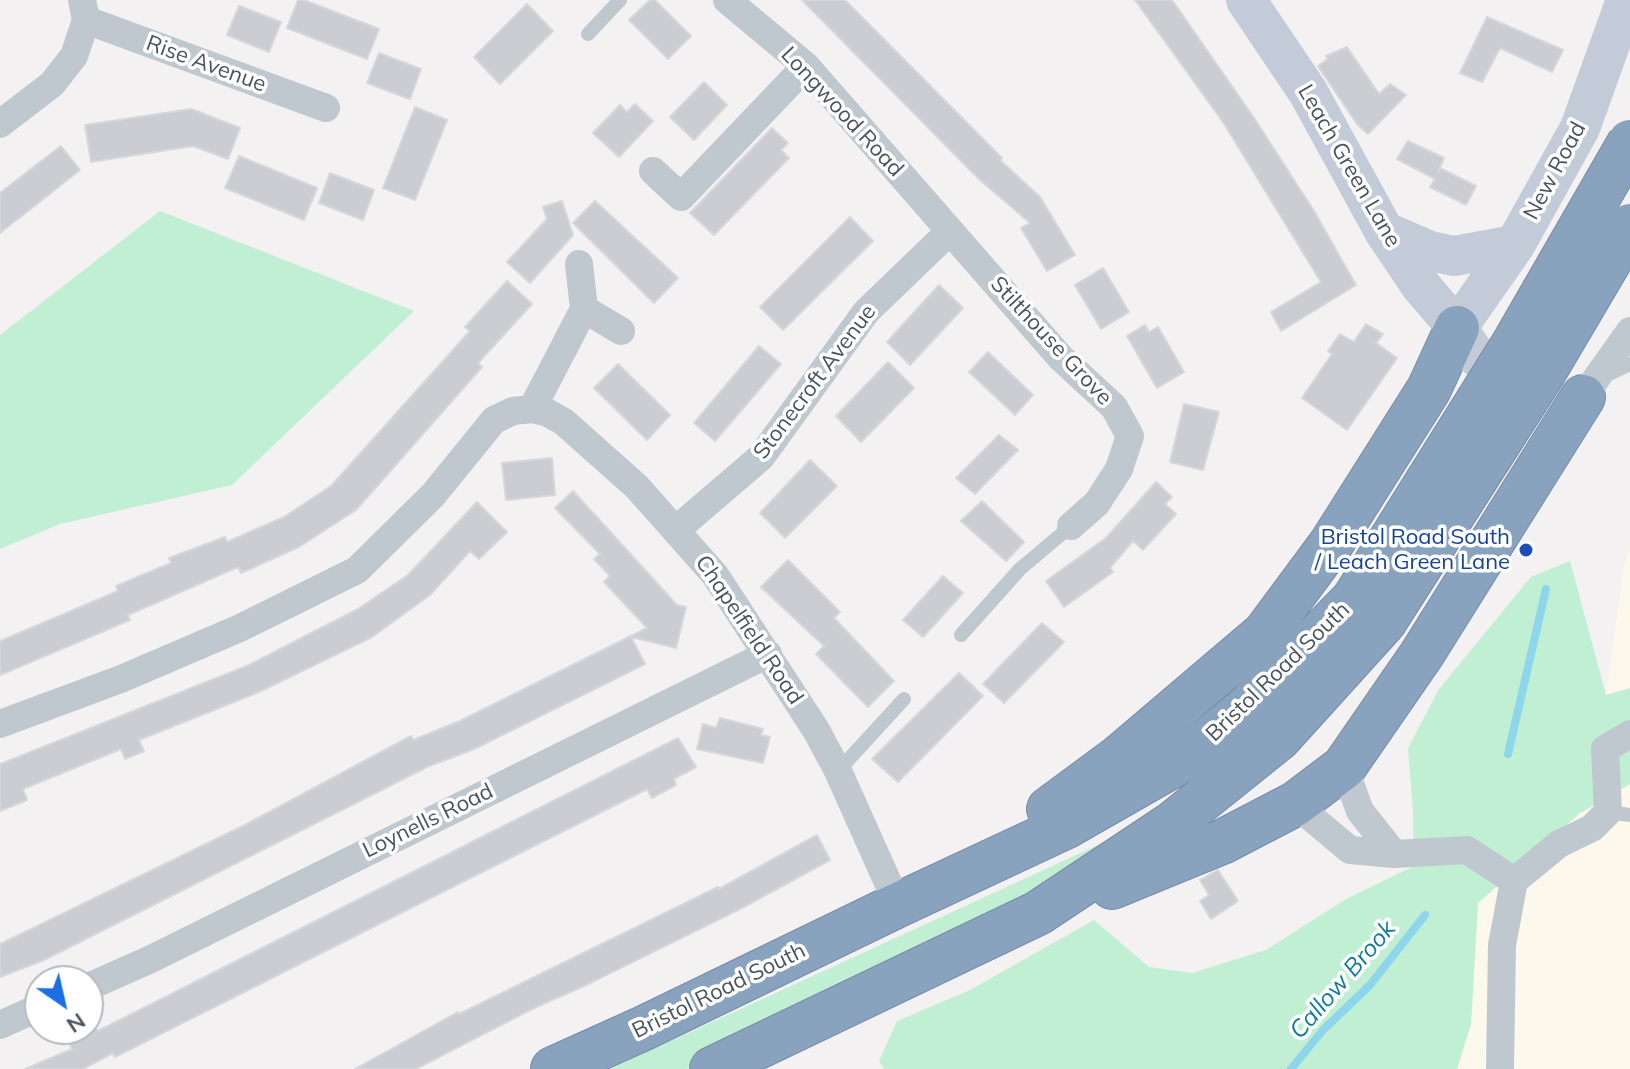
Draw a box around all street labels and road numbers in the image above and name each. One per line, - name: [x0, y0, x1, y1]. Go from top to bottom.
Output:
- street label: Rise Avenue: [142, 30, 270, 98]
- street label: Longwood Road: [775, 42, 909, 182]
- street label: Leach Green Lane: [1292, 80, 1406, 252]
- street label: New Road: [1518, 118, 1592, 224]
- street label: Stilthouse Grove: [985, 271, 1117, 411]
- street label: Stonecroft Avenue: [748, 299, 882, 465]
- street label: Chapelfield Road: [689, 550, 809, 710]
- street label: Bristol Road South: [1201, 597, 1355, 747]
- street label: Loynells Road: [358, 778, 498, 864]
- street label: Bristol Road South: [628, 938, 810, 1044]

